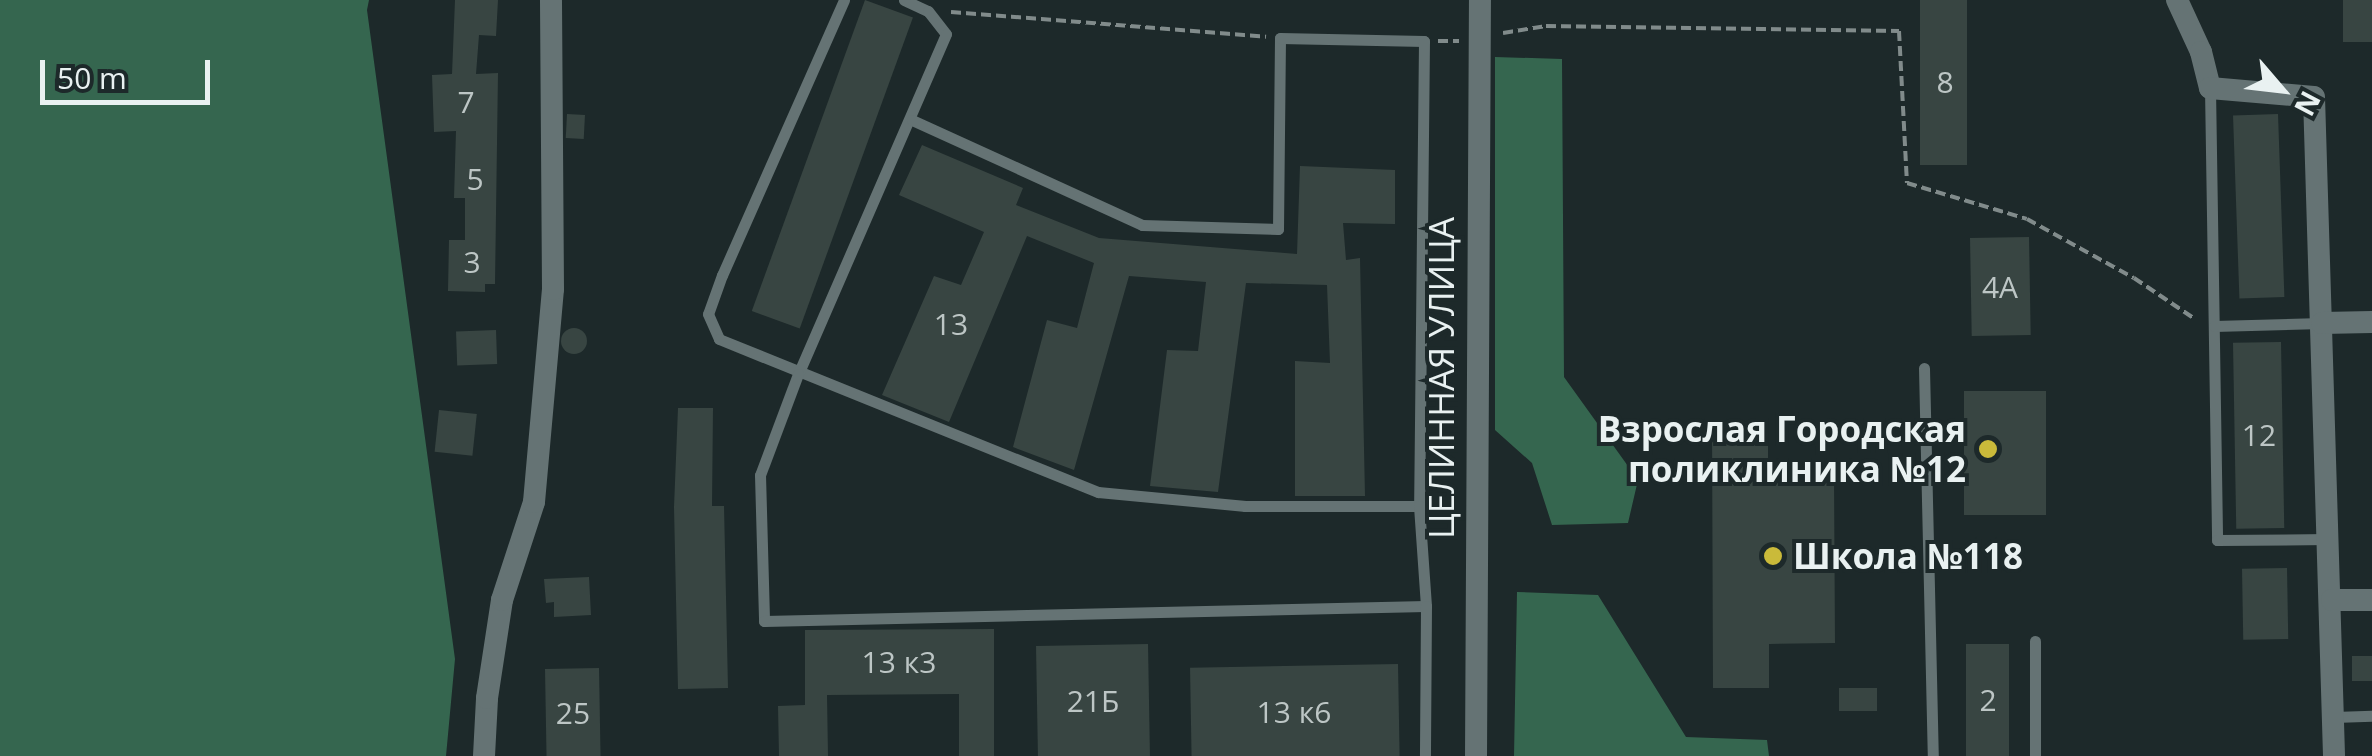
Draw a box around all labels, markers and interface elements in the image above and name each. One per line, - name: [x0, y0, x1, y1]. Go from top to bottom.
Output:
- scale bar: [45, 40, 215, 102]
- north arrow: [2232, 40, 2332, 140]
- text: 50 m: [57, 57, 127, 98]
- house number: 8: [1936, 64, 1954, 100]
- house number: 7: [457, 84, 475, 120]
- text: N: [2286, 85, 2331, 123]
- house number: 5: [466, 161, 484, 197]
- street label: ЦЕЛИННАЯ УЛИЦА: [1420, 217, 1462, 539]
- house number: 3: [463, 244, 481, 280]
- house number: 4А: [1982, 269, 2018, 305]
- house number: 13: [934, 306, 968, 342]
- place label: Взрослая Городская поликлиника №12: [1598, 408, 1966, 490]
- house number: 12: [2242, 417, 2276, 453]
- marker: Взрослая Городская поликлиника №12: [1975, 436, 2001, 462]
- place label: Школа №118: [1793, 535, 2023, 577]
- marker: Школа №118: [1762, 545, 1784, 567]
- house number: 13 к3: [862, 644, 936, 680]
- house number: 2: [1979, 682, 1997, 718]
- house number: 21Б: [1067, 683, 1119, 719]
- house number: 13 к6: [1257, 694, 1331, 730]
- house number: 25: [556, 695, 590, 731]

